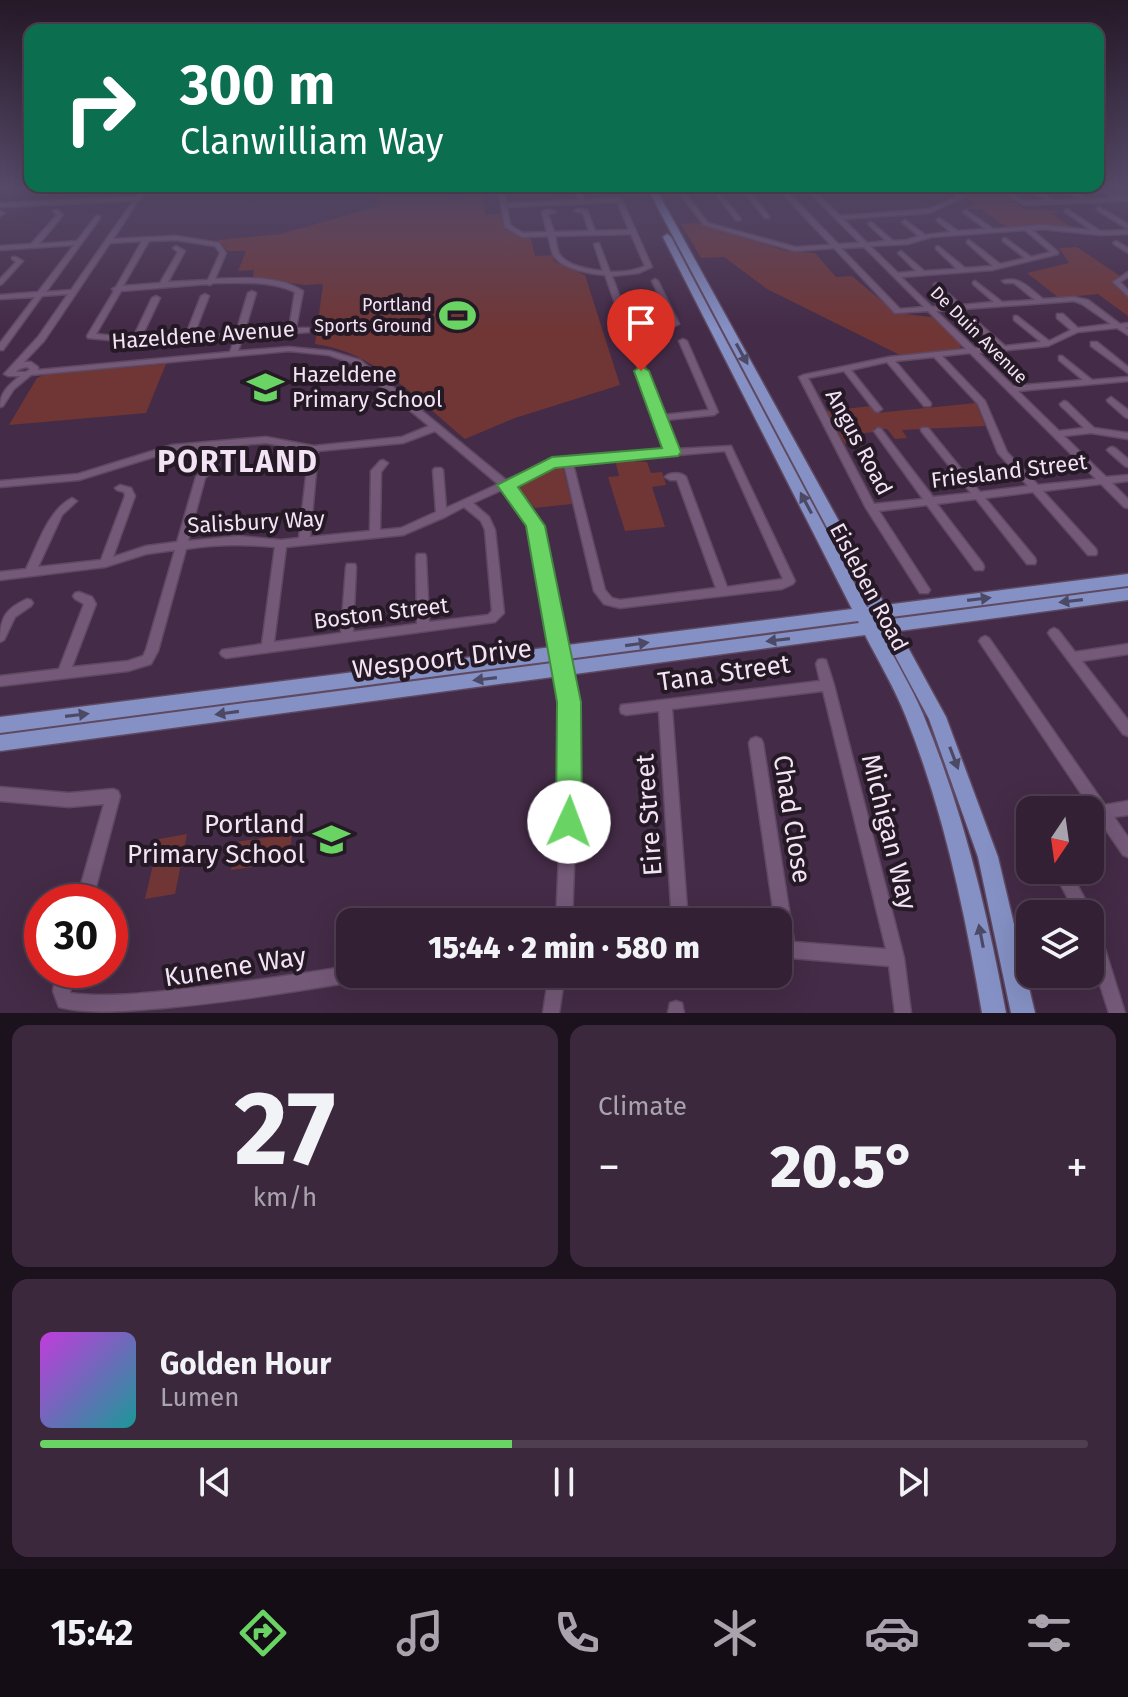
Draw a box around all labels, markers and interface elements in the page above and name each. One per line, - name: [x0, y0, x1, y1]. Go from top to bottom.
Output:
- text: 300 m: [180, 52, 335, 119]
- icon: right: [48, 56, 152, 160]
- text: Clanwilliam Way: [180, 120, 443, 164]
- street label: De Duin Avenue: [926, 282, 1032, 388]
- pin: [607, 289, 675, 371]
- place label: Portland Sports Ground: [314, 294, 432, 337]
- sports icon: Portland Sports Ground: [439, 296, 477, 334]
- icon: arrive: [619, 301, 663, 345]
- street label: Hazeldene Avenue: [110, 315, 296, 355]
- one-way arrow: [735, 343, 749, 365]
- place label: Hazeldene Primary School: [292, 361, 443, 413]
- school or university icon: Hazeldene Primary School: [247, 368, 285, 406]
- street label: Angus Road: [820, 384, 898, 500]
- district label: PORTLAND: [157, 444, 319, 480]
- street label: Friesland Street: [930, 448, 1089, 494]
- one-way arrow: [799, 491, 812, 514]
- street label: Salisbury Way: [187, 505, 326, 539]
- street label: Eisleben Road: [824, 518, 914, 656]
- street label: Boston Street: [312, 591, 450, 635]
- one-way arrow: [967, 592, 992, 605]
- one-way arrow: [1058, 595, 1083, 608]
- street label: Wespoort Drive: [350, 633, 534, 685]
- one-way arrow: [765, 634, 790, 647]
- one-way arrow: [625, 637, 650, 650]
- street label: Tana Street: [656, 648, 793, 698]
- one-way arrow: [472, 673, 497, 686]
- one-way arrow: [215, 707, 240, 720]
- one-way arrow: [65, 708, 90, 721]
- one-way arrow: [948, 746, 961, 770]
- street label: Michigan Way: [855, 751, 923, 913]
- street label: Eire Street: [629, 752, 669, 877]
- street label: Chad Close: [767, 753, 817, 885]
- position arrow: [527, 780, 611, 864]
- north arrow: [1016, 796, 1104, 884]
- map controls: [1016, 796, 1104, 988]
- place label: Portland Primary School: [127, 809, 305, 870]
- school or university icon: Portland Primary School: [312, 820, 350, 858]
- speed limit sign: 30: [24, 884, 128, 988]
- button: layers: [1016, 900, 1104, 988]
- one-way arrow: [974, 923, 986, 948]
- text: 15:44 · 2 min · 580 m: [428, 930, 700, 966]
- street label: Kunene Way: [162, 940, 308, 994]
- text: 27: [234, 1067, 336, 1192]
- text: Climate: [598, 1091, 687, 1122]
- text: 20.5°: [770, 1131, 916, 1203]
- text: −: [598, 1141, 620, 1194]
- text: +: [1066, 1141, 1088, 1194]
- text: km/h: [253, 1182, 317, 1213]
- text: Golden Hour: [160, 1346, 331, 1382]
- text: Lumen: [160, 1382, 239, 1413]
- icon: previous: [193, 1460, 237, 1504]
- icon: pause: [542, 1460, 586, 1504]
- icon: next: [891, 1460, 935, 1504]
- icon: directions: [235, 1605, 291, 1661]
- icon: music: [392, 1605, 448, 1661]
- icon: phone: [549, 1605, 605, 1661]
- icon: climate: [707, 1605, 763, 1661]
- icon: car: [864, 1605, 920, 1661]
- icon: filters: [1021, 1605, 1077, 1661]
- text: 15:42: [51, 1611, 133, 1655]

